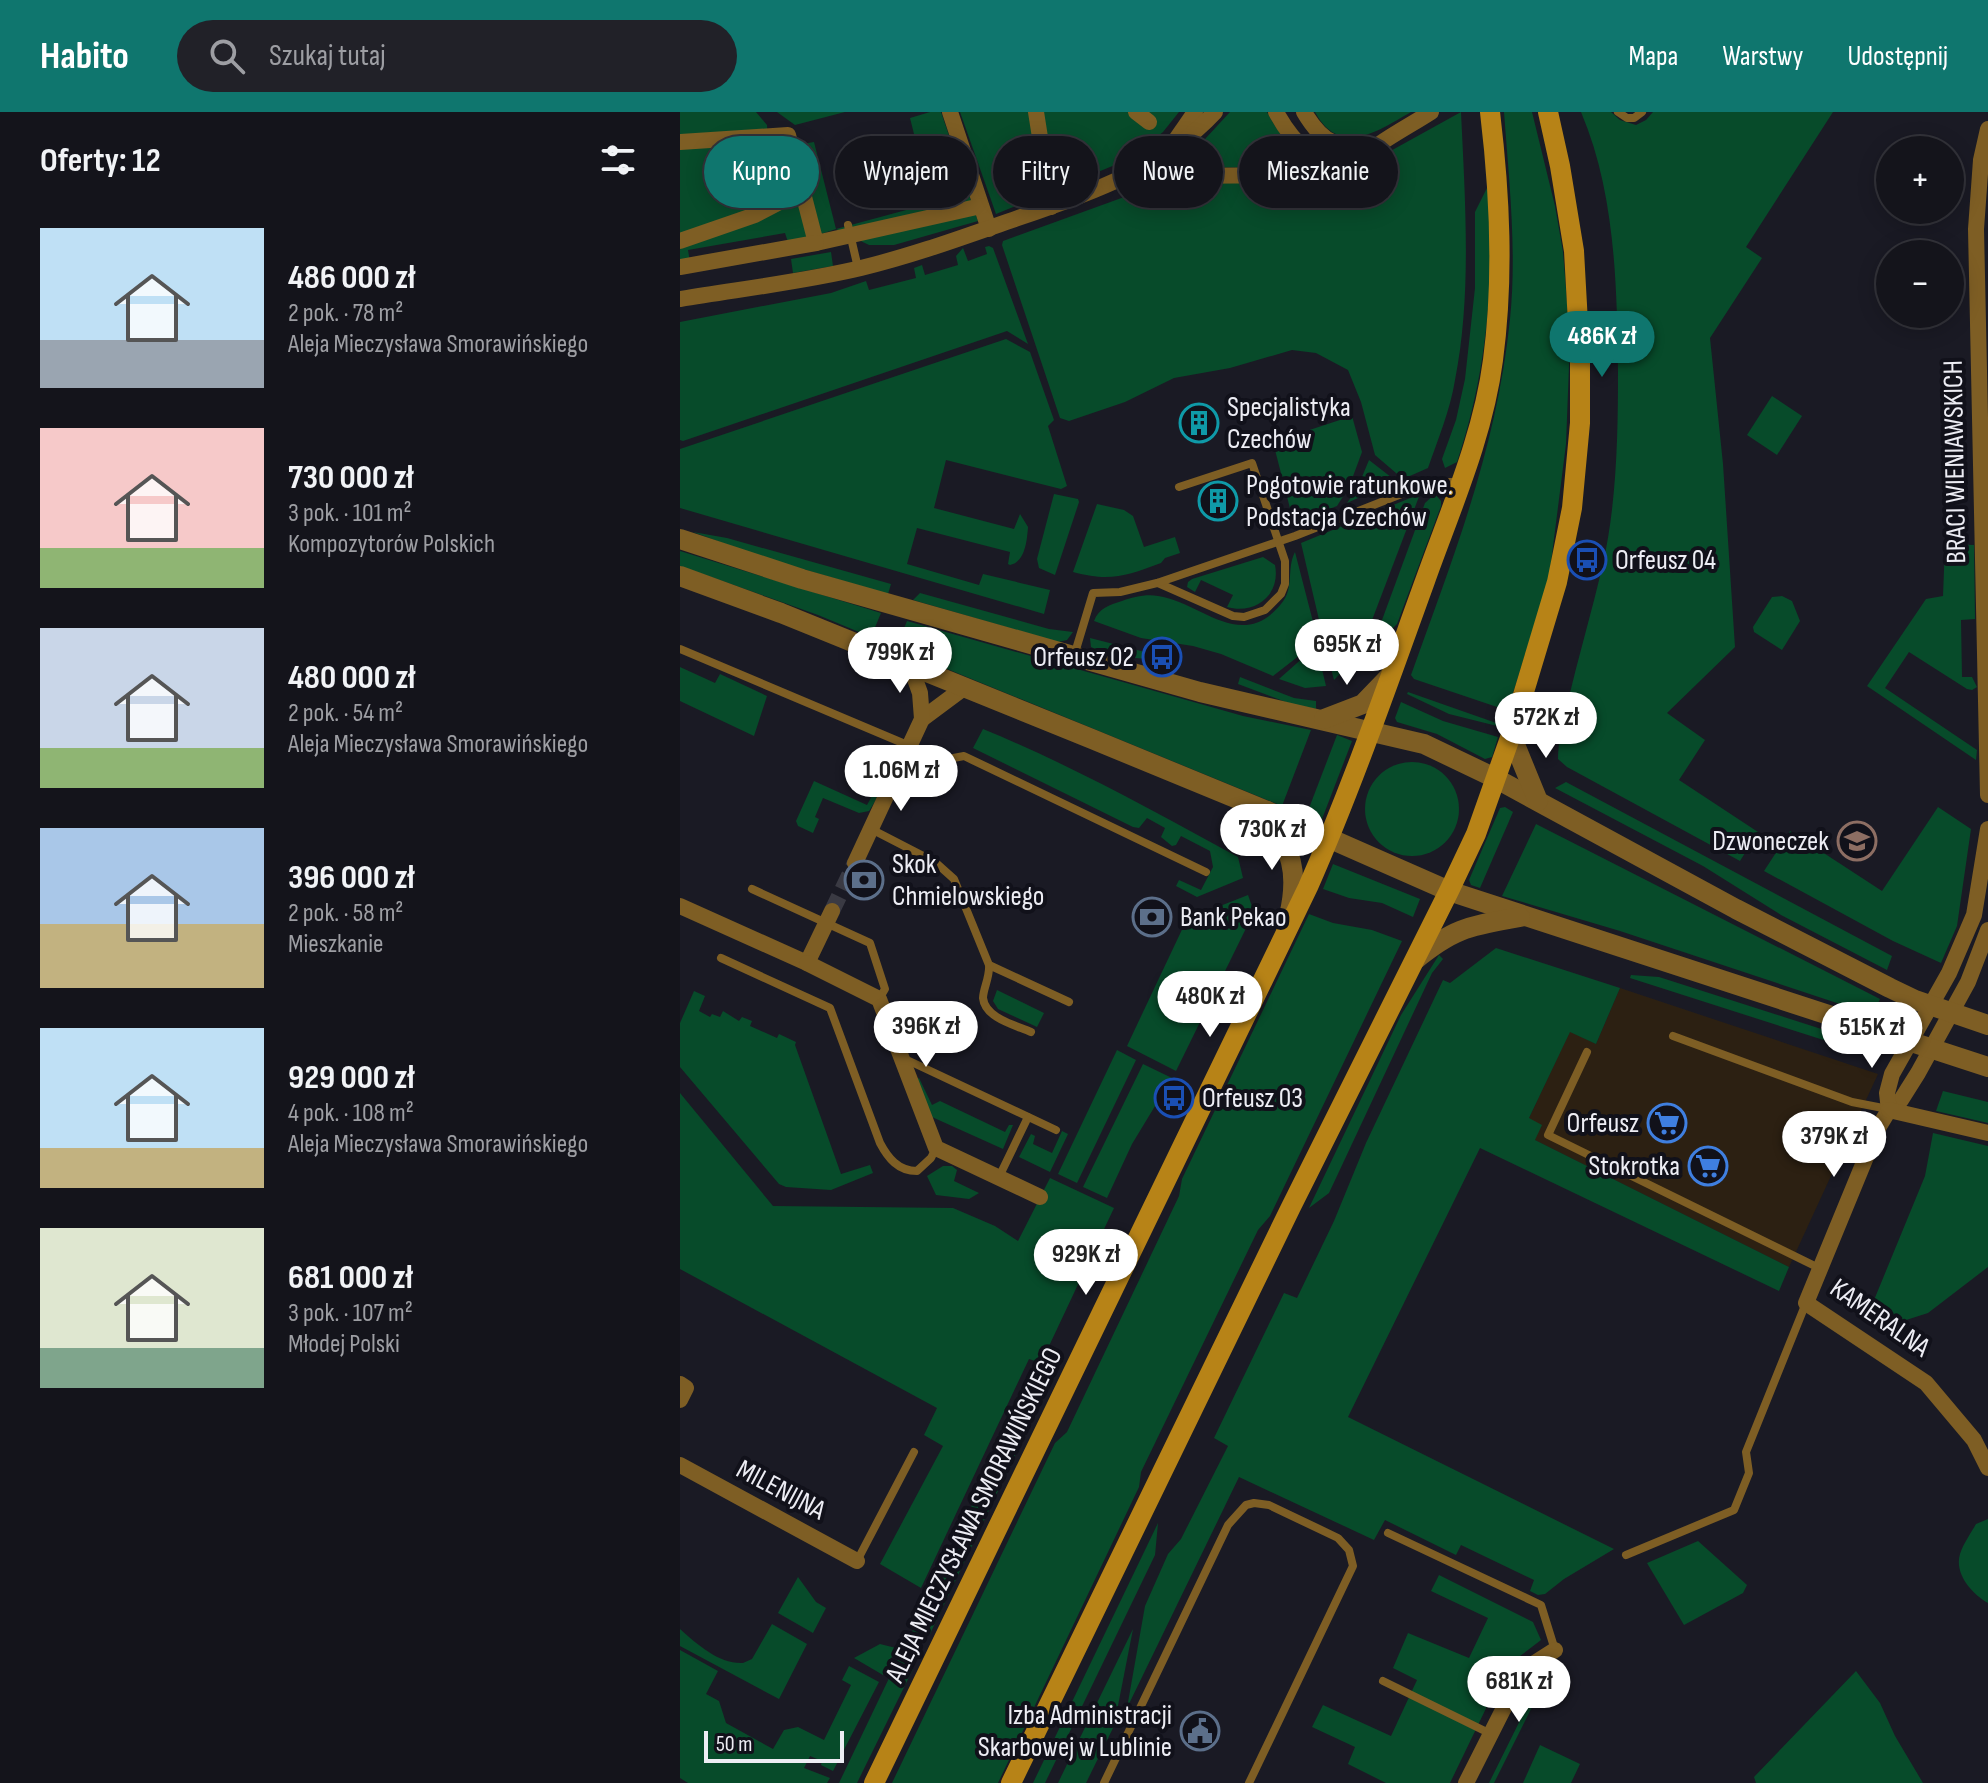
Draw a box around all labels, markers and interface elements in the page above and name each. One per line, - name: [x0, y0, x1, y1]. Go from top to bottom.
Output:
- search box: [177, 20, 737, 92]
- text: Habito: [40, 34, 129, 79]
- icon: search: [205, 34, 249, 78]
- text: Szukaj tutaj: [269, 38, 386, 74]
- text: Mapa: [1629, 40, 1678, 73]
- text: Warstwy: [1722, 40, 1803, 73]
- text: Udostępnij: [1847, 40, 1948, 73]
- chip: Kupno: [704, 136, 819, 208]
- chip: Wynajem: [835, 136, 977, 208]
- chip: Filtry: [993, 136, 1098, 208]
- chip: Nowe: [1114, 136, 1223, 208]
- chip: Mieszkanie: [1239, 136, 1398, 208]
- map controls: [1876, 136, 1964, 328]
- button: +: [1876, 136, 1964, 224]
- icon: filters: [596, 138, 640, 182]
- text: Oferty: 12: [40, 140, 161, 181]
- button: −: [1876, 240, 1964, 328]
- text: 486 000 zł: [288, 257, 415, 298]
- icon: home: [104, 260, 200, 356]
- text: 2 pok. · 78 m²: [288, 298, 403, 329]
- pin: 486K zł: [1528, 311, 1676, 379]
- text: 486K zł: [1568, 321, 1636, 352]
- text: Aleja Mieczysława Smorawińskiego: [288, 329, 588, 360]
- street label: BRACI WIENIAWSKICH: [1937, 360, 1973, 564]
- place label: Specjalistyka Czechów: [1227, 391, 1351, 456]
- building icon: Specjalistyka Czechów: [1178, 402, 1220, 444]
- text: 730 000 zł: [288, 457, 414, 498]
- icon: home: [104, 460, 200, 556]
- place label: Pogotowie ratunkowe. Podstacja Czechów: [1246, 469, 1453, 534]
- building icon: Pogotowie ratunkowe. Podstacja Czechów: [1197, 480, 1239, 522]
- text: 3 pok. · 101 m²: [288, 498, 412, 529]
- text: Kompozytorów Polskich: [288, 529, 495, 560]
- bus stop icon: Orfeusz 04: [1566, 539, 1608, 581]
- place label: Orfeusz 04: [1615, 544, 1716, 577]
- pin: 695K zł: [1273, 619, 1421, 687]
- pin: 799K zł: [826, 627, 974, 695]
- text: 695K zł: [1313, 629, 1381, 660]
- bus stop icon: Orfeusz 02: [1141, 636, 1183, 678]
- text: 799K zł: [866, 637, 934, 668]
- place label: Orfeusz 02: [1033, 641, 1134, 674]
- text: 480 000 zł: [288, 657, 415, 698]
- icon: home: [104, 660, 200, 756]
- pin: 572K zł: [1472, 692, 1620, 760]
- text: 2 pok. · 54 m²: [288, 698, 403, 729]
- text: 572K zł: [1513, 702, 1579, 733]
- text: Aleja Mieczysława Smorawińskiego: [288, 729, 588, 760]
- pin: 1.06M zł: [818, 745, 984, 813]
- text: 1.06M zł: [863, 755, 939, 786]
- pin: 730K zł: [1198, 804, 1346, 872]
- text: 730K zł: [1238, 814, 1306, 845]
- school or university icon: Dzwoneczek: [1836, 820, 1878, 862]
- place label: Dzwoneczek: [1712, 825, 1829, 858]
- place label: Skok Chmielowskiego: [892, 848, 1044, 913]
- text: 396 000 zł: [288, 857, 415, 898]
- bank icon: Skok Chmielowskiego: [843, 859, 885, 901]
- icon: home: [104, 860, 200, 956]
- bank icon: Bank Pekao: [1131, 896, 1173, 938]
- text: 2 pok. · 58 m²: [288, 898, 403, 929]
- place label: Bank Pekao: [1180, 901, 1287, 934]
- text: Mieszkanie: [288, 929, 383, 960]
- pin: 480K zł: [1136, 971, 1284, 1039]
- text: 480K zł: [1175, 981, 1245, 1012]
- pin: 396K zł: [852, 1001, 1000, 1069]
- pin: 515K zł: [1798, 1002, 1946, 1070]
- text: 396K zł: [892, 1011, 960, 1042]
- text: 515K zł: [1839, 1012, 1905, 1043]
- text: 929 000 zł: [288, 1057, 414, 1098]
- icon: home: [104, 1060, 200, 1156]
- bus stop icon: Orfeusz 03: [1153, 1077, 1195, 1119]
- place label: Orfeusz 03: [1202, 1082, 1303, 1115]
- text: 4 pok. · 108 m²: [288, 1098, 414, 1129]
- supermarket icon: Orfeusz: [1646, 1102, 1688, 1144]
- place label: Orfeusz: [1567, 1107, 1639, 1140]
- pin: 379K zł: [1760, 1111, 1908, 1179]
- text: 379K zł: [1800, 1121, 1868, 1152]
- text: Aleja Mieczysława Smorawińskiego: [288, 1129, 588, 1160]
- supermarket icon: Stokrotka: [1687, 1145, 1729, 1187]
- place label: Stokrotka: [1588, 1150, 1680, 1183]
- pin: 929K zł: [1012, 1229, 1160, 1297]
- text: 929K zł: [1052, 1239, 1120, 1270]
- text: 681 000 zł: [288, 1257, 413, 1298]
- icon: home: [104, 1260, 200, 1356]
- street label: KAMERALNA: [1824, 1272, 1937, 1365]
- text: 3 pok. · 107 m²: [288, 1298, 413, 1329]
- text: Młodej Polski: [288, 1329, 400, 1360]
- street label: ALEJA MIECZYSŁAWA SMORAWIŃSKIEGO: [878, 1342, 1070, 1689]
- street label: MILENIJNA: [731, 1453, 832, 1528]
- pin: 681K zł: [1445, 1656, 1593, 1724]
- text: 681K zł: [1485, 1666, 1553, 1697]
- place label: Izba Administracji Skarbowej w Lublinie: [978, 1699, 1172, 1764]
- public building icon: Izba Administracji Skarbowej w Lublinie: [1179, 1710, 1221, 1752]
- scale bar: [704, 1727, 844, 1763]
- text: 50 m: [716, 1731, 752, 1758]

